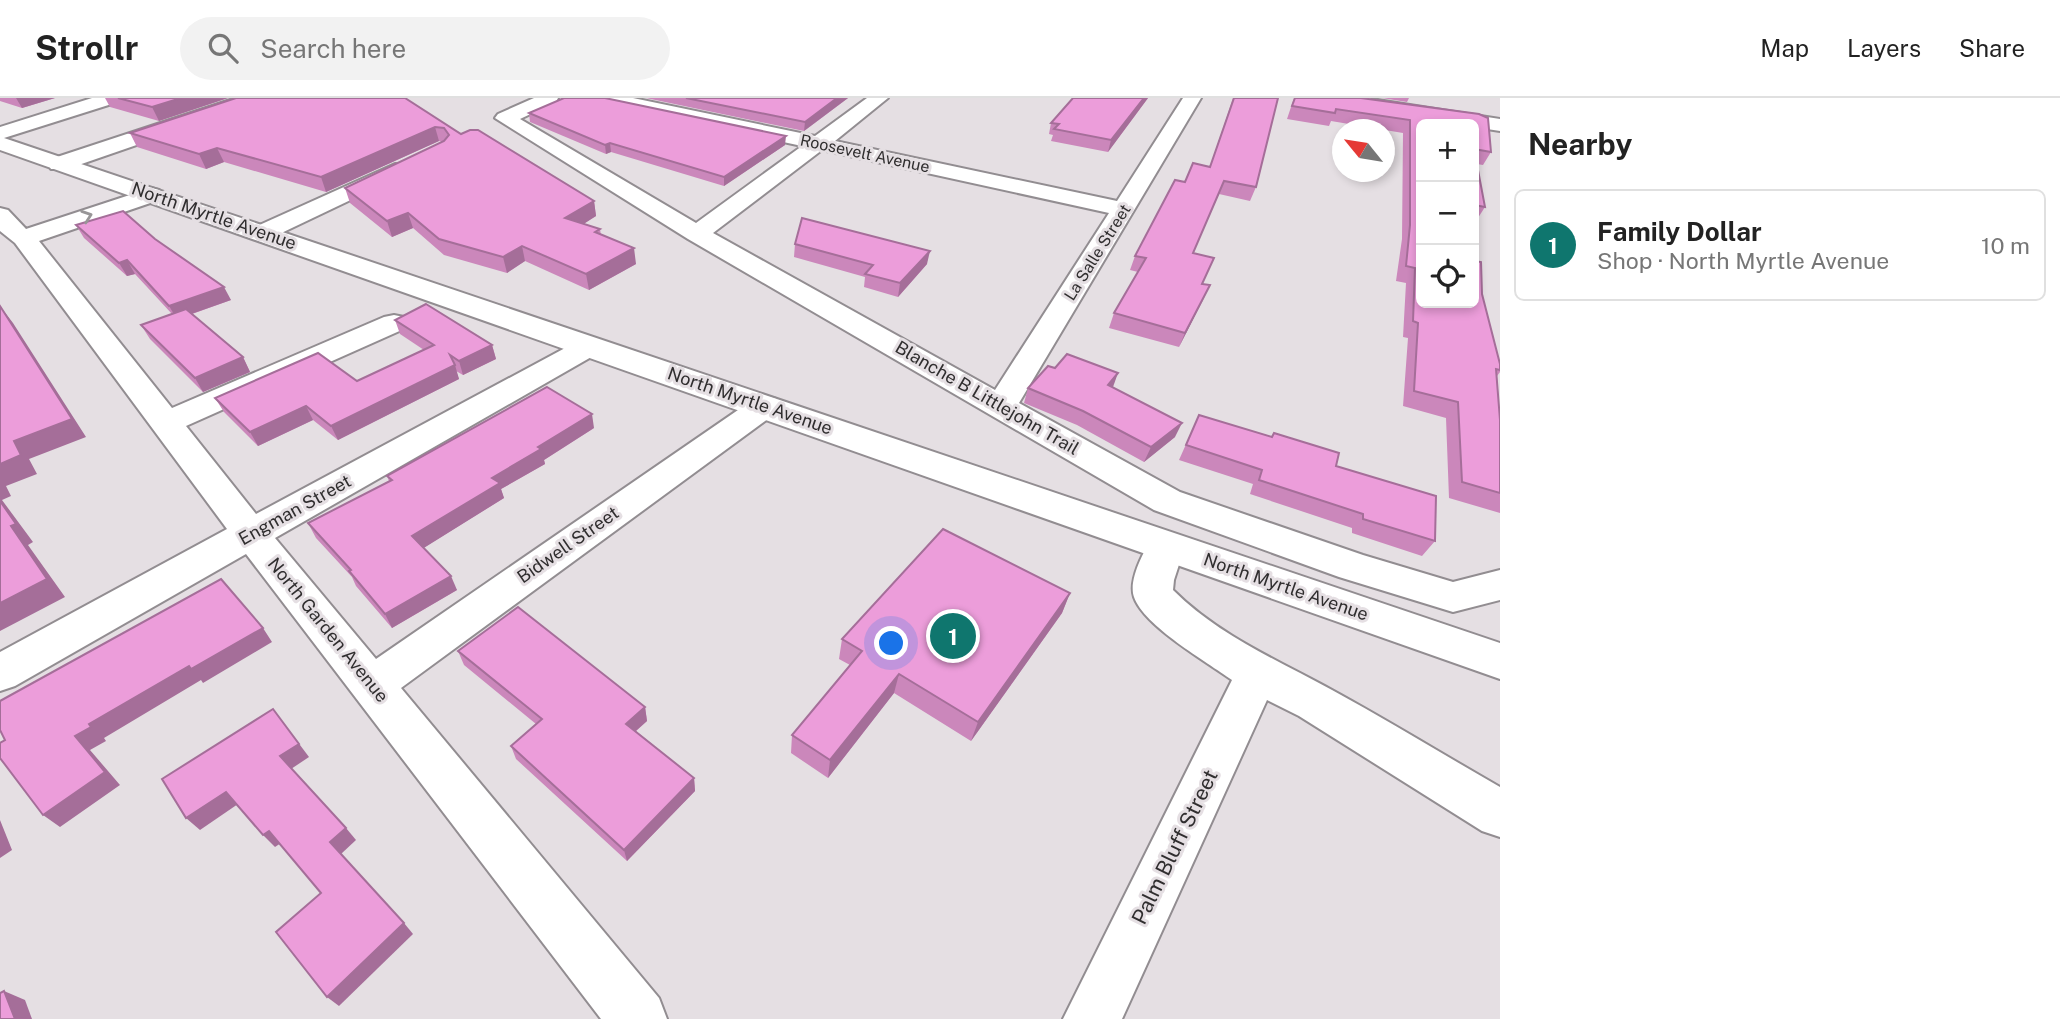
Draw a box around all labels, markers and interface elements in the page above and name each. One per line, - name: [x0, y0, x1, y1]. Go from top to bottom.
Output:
- search box: [180, 17, 670, 80]
- text: Strollr: [35, 29, 138, 67]
- icon: search: [204, 29, 242, 67]
- text: Search here: [260, 33, 406, 64]
- text: Map: [1760, 34, 1809, 62]
- text: Layers: [1847, 34, 1921, 62]
- text: Share: [1959, 34, 2025, 62]
- north arrow: [1332, 119, 1395, 182]
- map controls: [1416, 119, 1479, 308]
- button: +: [1416, 119, 1479, 182]
- text: Nearby: [1528, 126, 1632, 162]
- street label: Roosevelt Avenue: [798, 130, 931, 176]
- street label: North Myrtle Avenue: [129, 177, 299, 254]
- button: −: [1416, 182, 1479, 245]
- street label: La Salle Street: [1060, 201, 1135, 304]
- one-way arrow: [81, 210, 93, 224]
- text: Family Dollar: [1597, 216, 1762, 247]
- text: 1: [1548, 232, 1558, 259]
- text: 10 m: [1981, 232, 2030, 259]
- button: locate: [1416, 245, 1479, 308]
- text: Shop · North Myrtle Avenue: [1597, 247, 1889, 274]
- street label: Blanche B Littlejohn Trail: [892, 336, 1083, 459]
- street label: North Myrtle Avenue: [665, 362, 835, 439]
- street label: Engman Street: [235, 470, 355, 549]
- street label: Bidwell Street: [513, 502, 622, 587]
- street label: North Myrtle Avenue: [1201, 548, 1371, 625]
- street label: North Garden Avenue: [264, 553, 393, 706]
- pin: 1: [930, 610, 976, 662]
- your location: [874, 626, 908, 660]
- street label: Palm Bluff Street: [1126, 765, 1223, 928]

